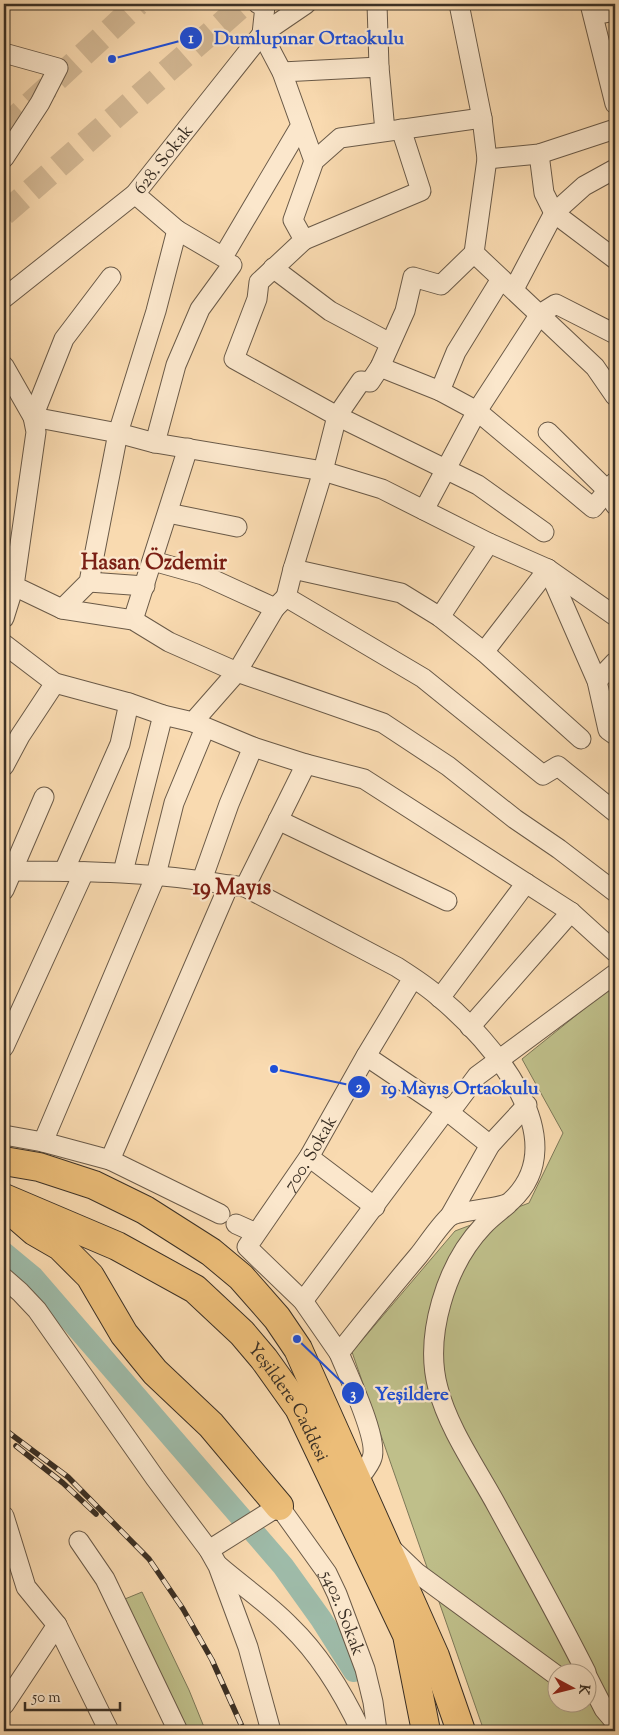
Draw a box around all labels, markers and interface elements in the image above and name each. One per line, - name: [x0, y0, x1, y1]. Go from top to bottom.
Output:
- callout: Dumlupınar Ortaokulu: [179, 21, 414, 55]
- text: Dumlupınar Ortaokulu: [214, 26, 404, 53]
- text: 1: [188, 29, 194, 50]
- street label: 628. Sokak: [128, 120, 200, 201]
- district label: Hasan Özdemir: [81, 547, 228, 580]
- district label: 19 Mayıs: [193, 873, 272, 905]
- callout: 19 Mayıs Ortaokulu: [346, 1070, 549, 1104]
- text: 19 Mayıs Ortaokulu: [381, 1076, 539, 1103]
- text: 2: [355, 1078, 363, 1099]
- street label: 700. Sokak: [278, 1112, 345, 1197]
- street label: Yeşildere Caddesi: [240, 1338, 334, 1467]
- callout: Yeşildere: [340, 1376, 459, 1410]
- text: Yeşildere: [375, 1382, 449, 1409]
- text: 3: [350, 1385, 356, 1406]
- street label: 5402. Sokak: [312, 1566, 370, 1660]
- north arrow: [546, 1662, 596, 1712]
- scale bar: [25, 1680, 120, 1712]
- text: K: [572, 1683, 593, 1696]
- text: 50 m: [31, 1688, 61, 1709]

